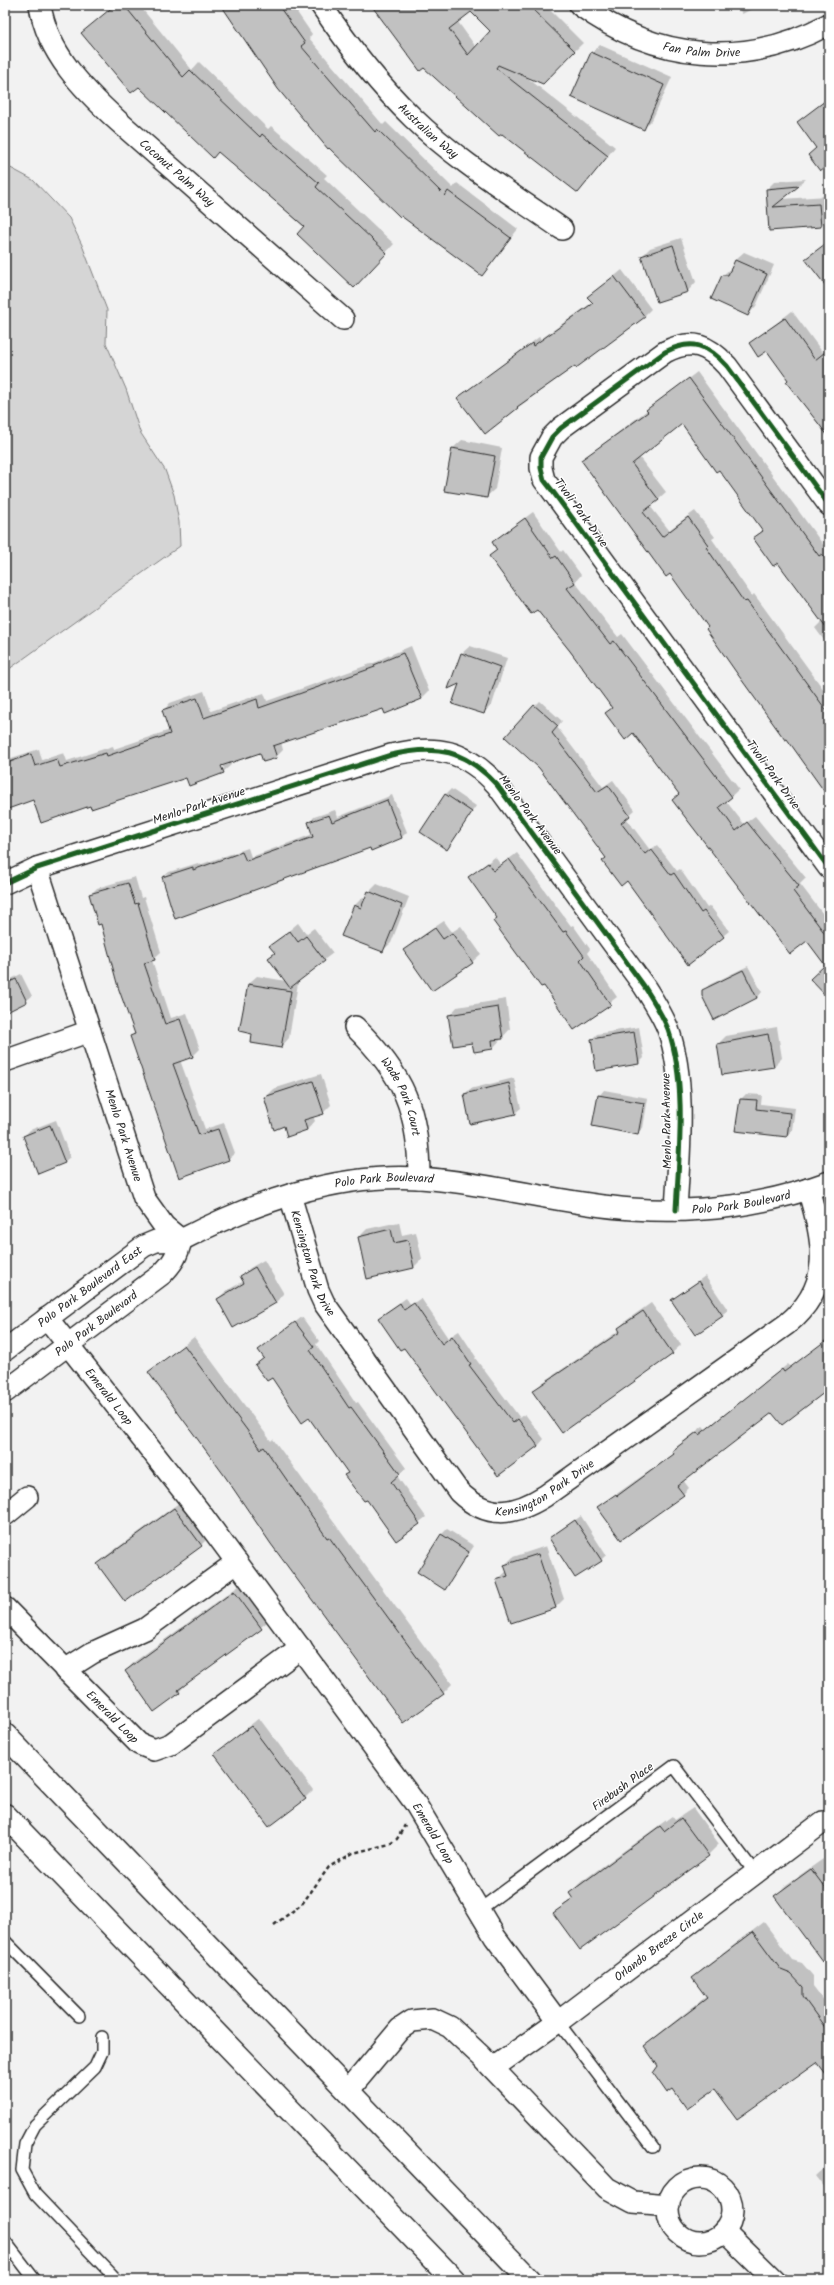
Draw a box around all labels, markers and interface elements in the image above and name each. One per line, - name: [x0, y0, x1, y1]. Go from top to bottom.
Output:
- street label: Fan Palm Drive: [661, 37, 742, 63]
- street label: Australian Way: [394, 99, 463, 163]
- street label: Coconut Palm Way: [135, 134, 219, 212]
- street label: Tivoli Park Drive: [549, 474, 613, 552]
- street label: Tivoli Park Drive: [741, 736, 805, 814]
- street label: Menlo Park Avenue: [493, 771, 567, 860]
- street label: Menlo Park Avenue: [150, 782, 248, 830]
- street label: Wade Park Court: [376, 1053, 426, 1138]
- street label: Menlo Park Avenue: [657, 1072, 677, 1169]
- street label: Menlo Park Avenue: [100, 1086, 148, 1185]
- street label: Polo Park Boulevard: [333, 1168, 436, 1193]
- street label: Polo Park Boulevard: [691, 1185, 794, 1219]
- street label: Kensington Park Drive: [285, 1208, 341, 1321]
- street label: Polo Park Boulevard East: [35, 1242, 145, 1330]
- street label: Polo Park Boulevard: [53, 1287, 141, 1359]
- street label: Emerald Loop: [80, 1364, 138, 1430]
- street label: Kensington Park Drive: [494, 1454, 599, 1521]
- street label: Emerald Loop: [82, 1686, 143, 1748]
- street label: Firebush Place: [588, 1758, 658, 1816]
- street label: Emerald Loop: [407, 1799, 459, 1868]
- street label: Orlando Breeze Circle: [610, 1905, 708, 1986]

